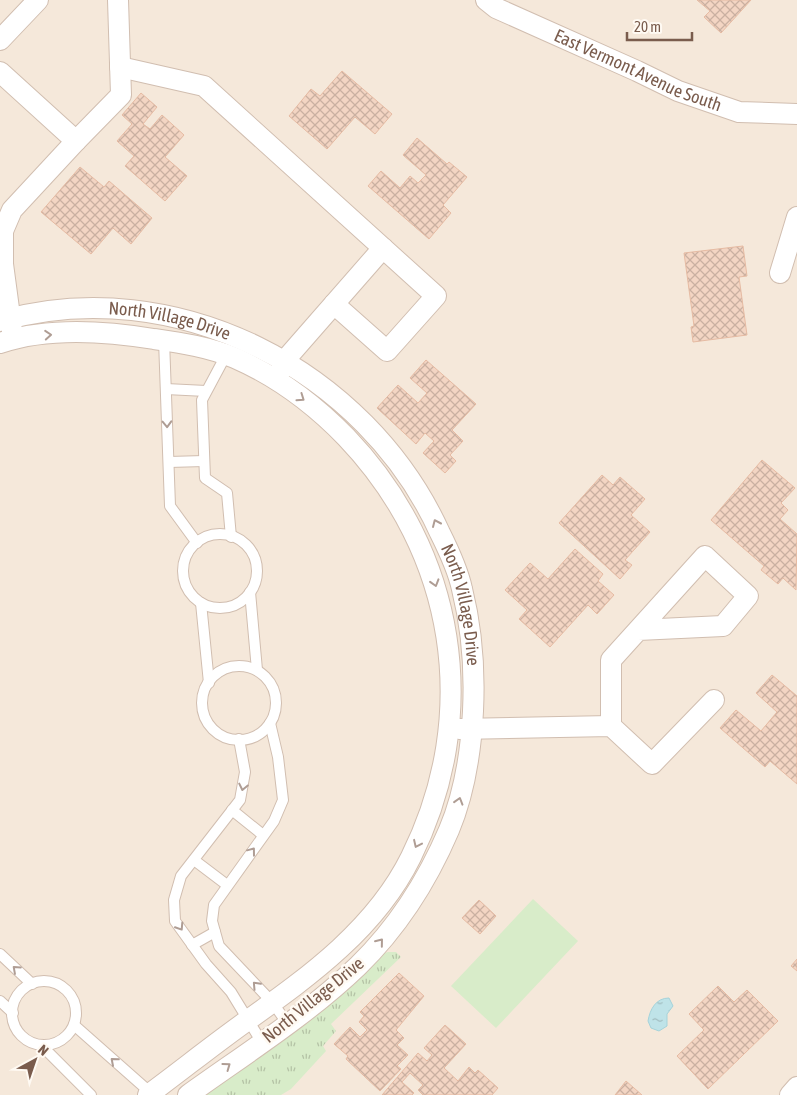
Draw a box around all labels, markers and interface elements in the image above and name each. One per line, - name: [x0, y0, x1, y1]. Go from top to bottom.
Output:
- scale bar: [627, 10, 692, 42]
- text: 20 m: [634, 18, 661, 35]
- street label: East Vermont Avenue South: [551, 24, 725, 115]
- street label: North Village Drive: [108, 297, 234, 344]
- one-way arrow: [44, 329, 52, 340]
- one-way arrow: [295, 392, 305, 401]
- one-way arrow: [162, 420, 172, 428]
- one-way arrow: [432, 519, 443, 528]
- street label: North Village Drive: [437, 540, 484, 666]
- one-way arrow: [429, 579, 439, 587]
- one-way arrow: [238, 783, 248, 792]
- one-way arrow: [453, 797, 463, 805]
- one-way arrow: [413, 839, 423, 848]
- one-way arrow: [246, 847, 255, 856]
- one-way arrow: [174, 921, 183, 931]
- one-way arrow: [374, 938, 383, 947]
- street label: North Village Drive: [258, 952, 368, 1047]
- one-way arrow: [13, 966, 22, 975]
- one-way arrow: [253, 982, 262, 991]
- north arrow: [10, 1035, 60, 1085]
- text: N: [35, 1041, 52, 1059]
- one-way arrow: [111, 1057, 120, 1066]
- one-way arrow: [221, 1064, 230, 1072]

